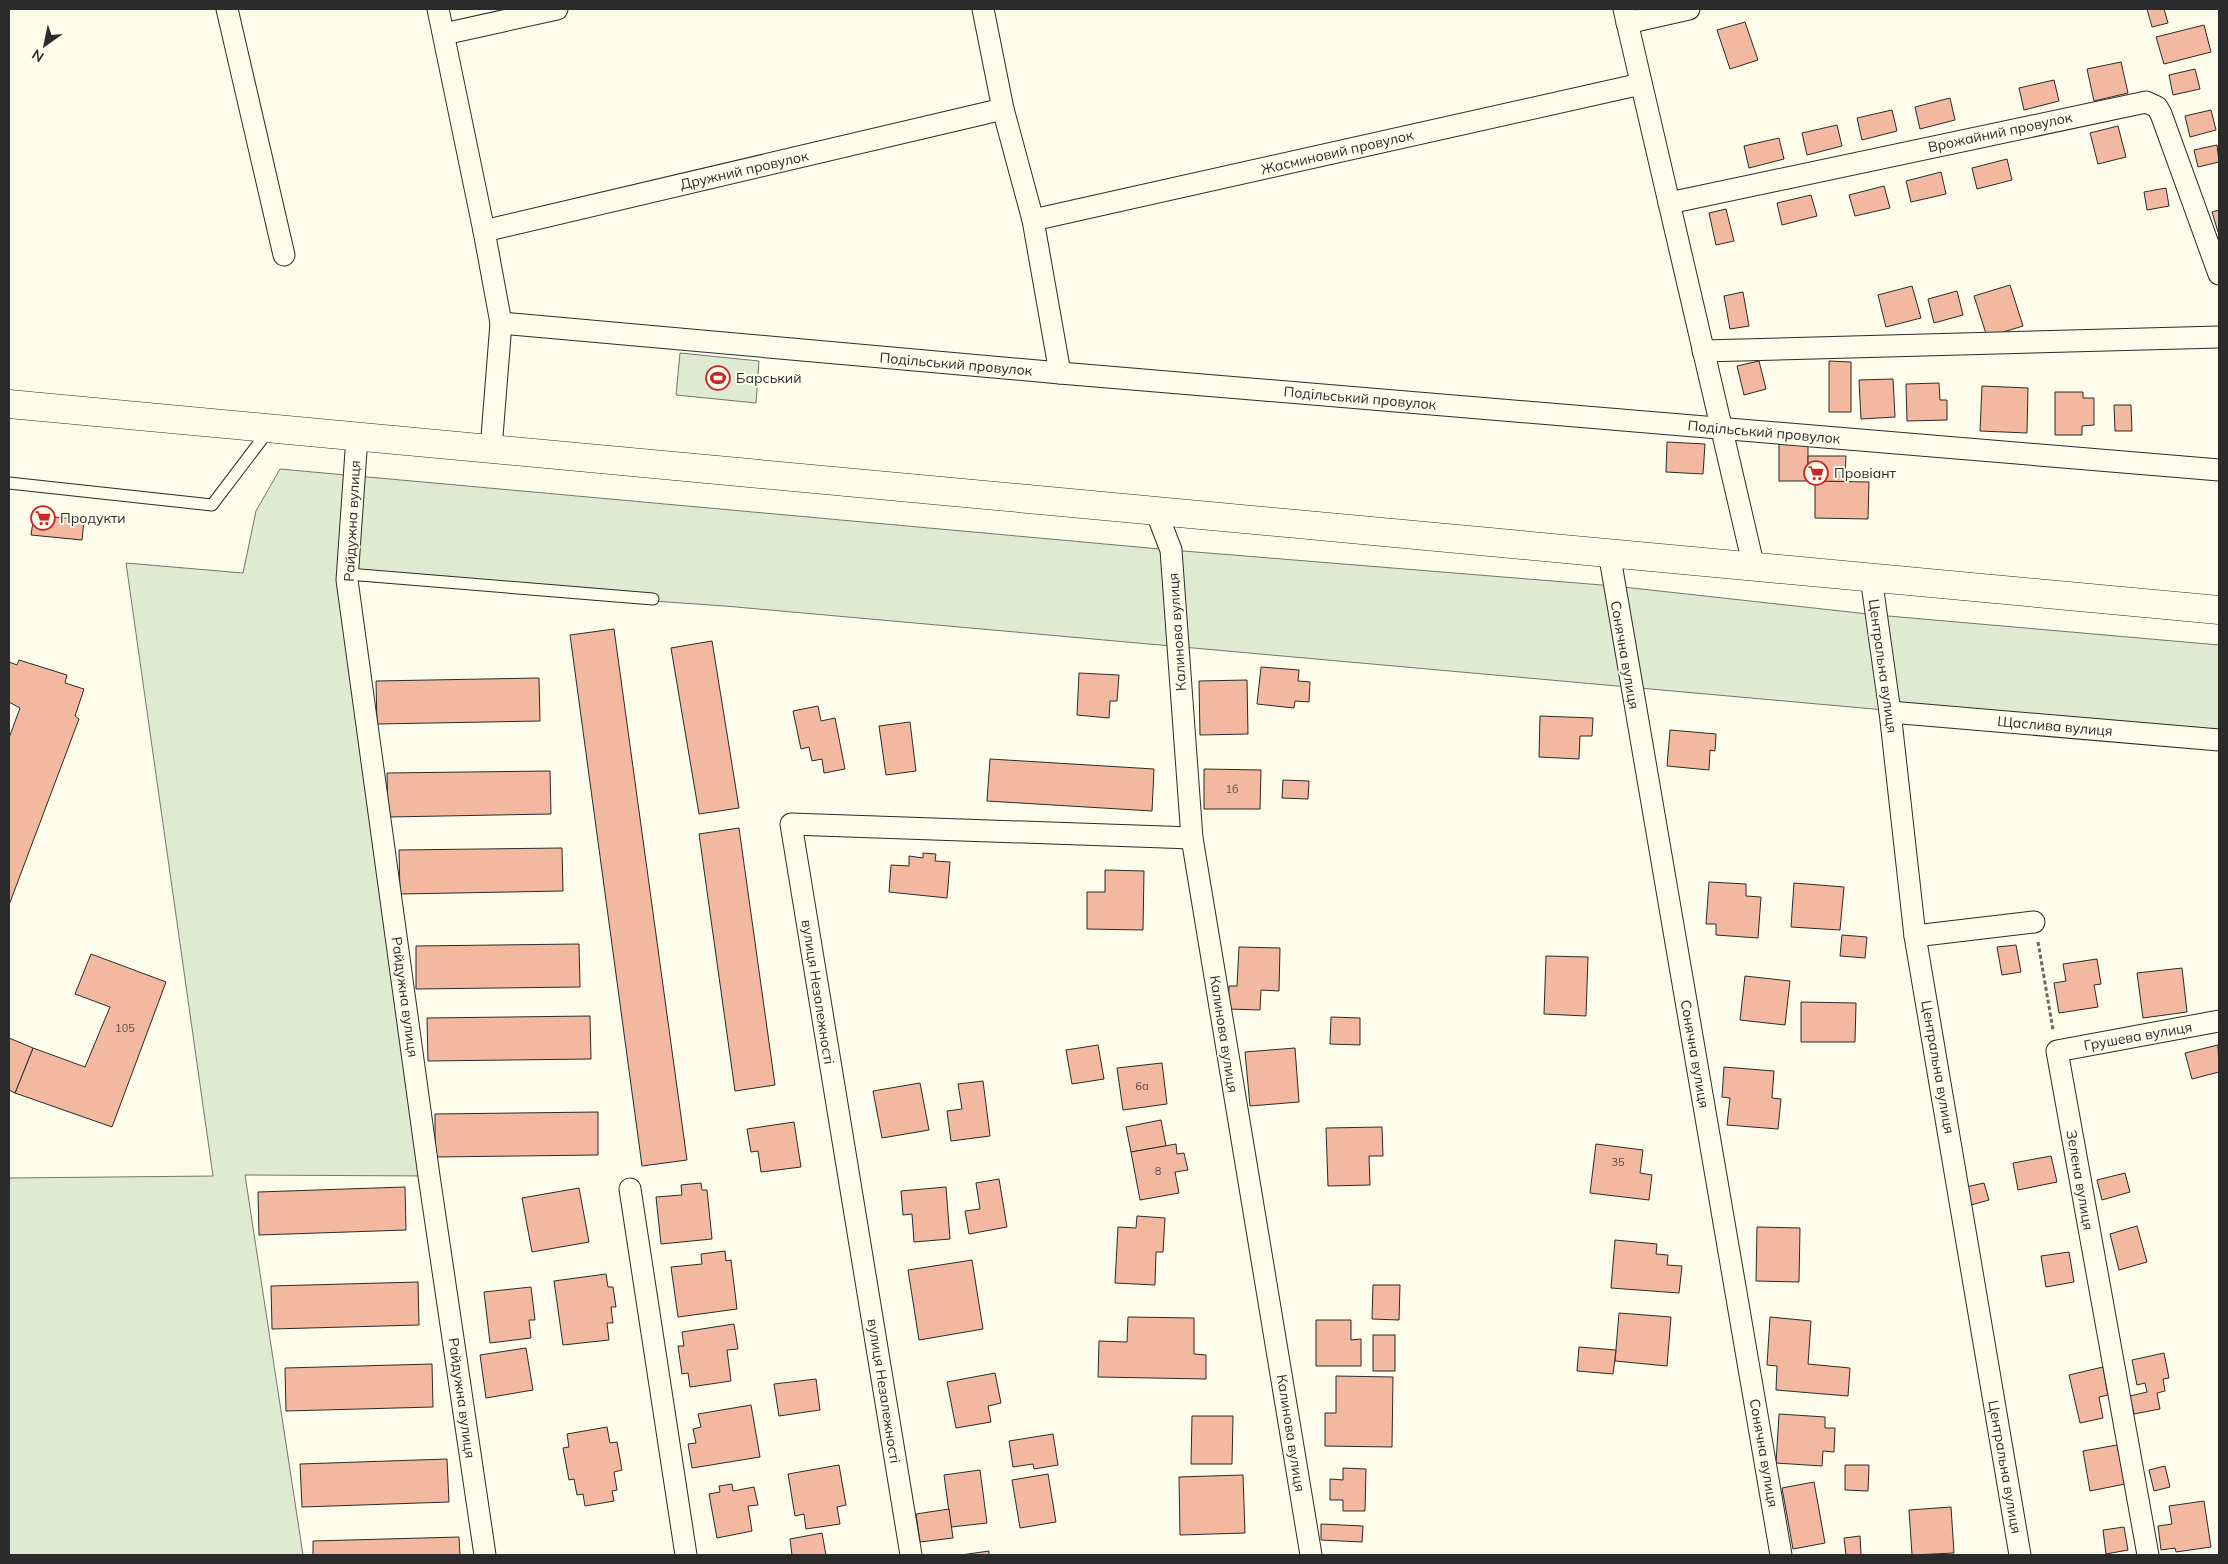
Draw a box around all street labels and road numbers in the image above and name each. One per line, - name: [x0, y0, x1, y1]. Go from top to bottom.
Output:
- street label: Врожайний провулок: [1926, 108, 2074, 156]
- street label: Жасминовий провулок: [1259, 126, 1415, 178]
- street label: Дружний провулок: [678, 146, 810, 194]
- street label: Подільський провулок: [879, 348, 1034, 380]
- street label: Подільський провулок: [1283, 382, 1438, 414]
- street label: Подільський провулок: [1687, 416, 1842, 448]
- street label: Райдужна вулиця: [340, 460, 364, 582]
- street label: Калинова вулиця: [1164, 572, 1190, 692]
- street label: Центральна вулиця: [1865, 598, 1901, 734]
- street label: Сонячна вулиця: [1607, 599, 1643, 711]
- street label: Щаслива вулиця: [1997, 712, 2113, 740]
- street label: вулиця Незалежності: [798, 918, 838, 1066]
- street label: Райдужна вулиця: [388, 936, 422, 1058]
- street label: Калинова вулиця: [1206, 974, 1242, 1094]
- street label: Сонячна вулиця: [1677, 998, 1713, 1110]
- street label: Центральна вулиця: [1917, 999, 1959, 1135]
- street label: Грушева вулиця: [2082, 1018, 2194, 1054]
- street label: Зелена вулиця: [2062, 1129, 2098, 1231]
- street label: вулиця Незалежності: [864, 1317, 904, 1465]
- street label: Райдужна вулиця: [445, 1337, 479, 1459]
- street label: Калинова вулиця: [1273, 1373, 1309, 1493]
- street label: Сонячна вулиця: [1746, 1397, 1782, 1509]
- street label: Центральна вулиця: [1984, 1399, 2026, 1535]

